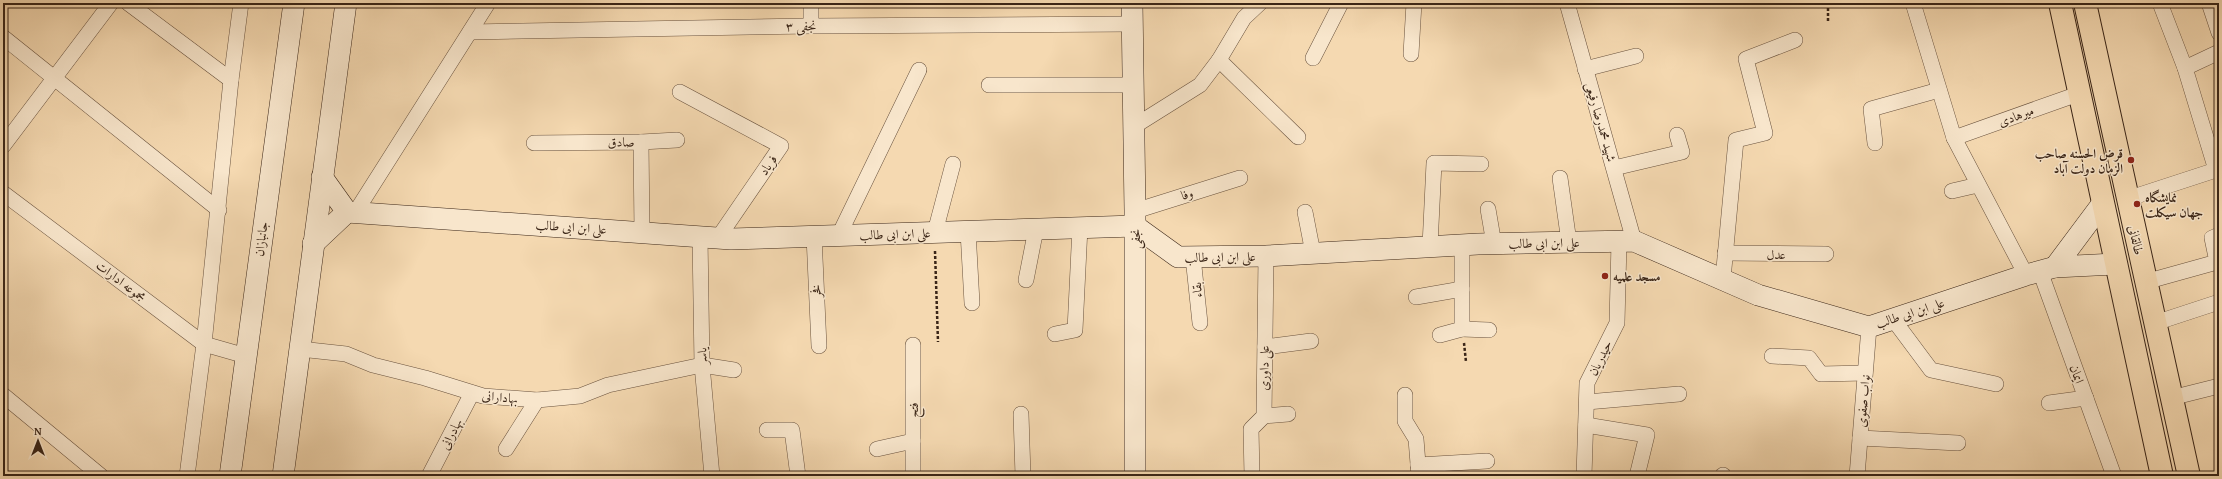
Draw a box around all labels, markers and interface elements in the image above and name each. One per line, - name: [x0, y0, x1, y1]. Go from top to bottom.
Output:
- street label: نجفی ۳: [786, 16, 816, 37]
- street label: شهید محمدرضا رفیعی: [1581, 80, 1621, 164]
- street label: میرهادی: [1995, 101, 2037, 131]
- street label: صادق: [607, 132, 635, 152]
- place label: قرض الحسنه صاحب الزمان دولت آباد: [2035, 144, 2123, 178]
- street label: فریاد: [754, 151, 782, 179]
- marker: قرض الحسنه صاحب الزمان دولت آباد: [2126, 155, 2136, 165]
- street label: وفا: [1178, 183, 1196, 205]
- place label: نمایشگاه جهان سیکلت: [2145, 188, 2203, 222]
- marker: نمایشگاه جهان سیکلت: [2132, 199, 2142, 209]
- street label: علی ابن ابی طالب: [535, 215, 607, 240]
- street label: جانبازان: [249, 220, 273, 258]
- street label: علی ابن ابی طالب: [859, 223, 931, 246]
- street label: طالقانی: [2123, 223, 2149, 257]
- street label: نجفی: [1126, 229, 1146, 249]
- street label: علی ابن ابی طالب: [1508, 233, 1580, 254]
- street label: عدل: [1766, 245, 1786, 264]
- street label: علی ابن ابی طالب: [1184, 247, 1256, 268]
- street label: مجموعه ادارات: [92, 256, 150, 306]
- place label: مسجد علمیه: [1613, 267, 1661, 286]
- marker: مسجد علمیه: [1600, 271, 1610, 281]
- street label: بقاء: [1187, 281, 1207, 299]
- street label: فخر: [806, 284, 826, 300]
- street label: علی ابن ابی طالب: [1873, 293, 1947, 334]
- street label: حیدریان: [1583, 337, 1617, 379]
- street label: علی داوری: [1254, 345, 1275, 391]
- street label: یاسر: [692, 346, 712, 367]
- street label: ایمان: [2065, 362, 2089, 386]
- street label: نواب صفوی: [1851, 374, 1875, 428]
- street label: بهادارانی: [481, 386, 519, 408]
- street label: فتح: [904, 402, 925, 418]
- street label: بهادرانی: [435, 415, 467, 453]
- north arrow: [18, 421, 58, 461]
- text: N: [34, 423, 42, 439]

